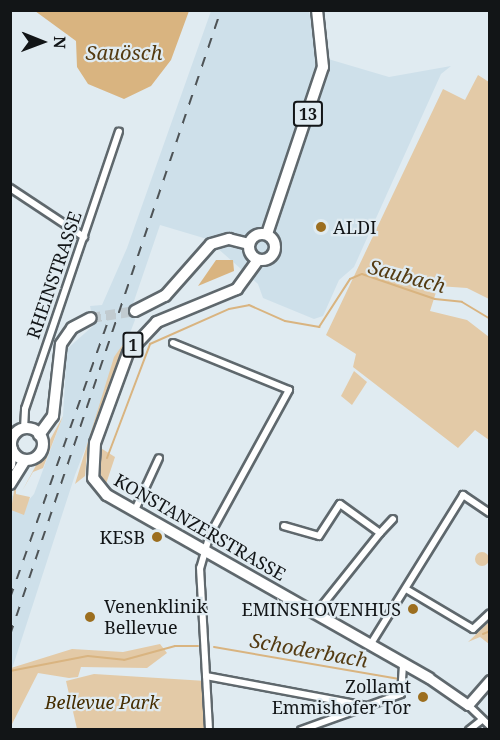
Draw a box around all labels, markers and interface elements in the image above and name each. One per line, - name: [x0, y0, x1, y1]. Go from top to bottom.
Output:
- north arrow: [12, 12, 72, 72]
- text: N: [49, 36, 71, 49]
- water label: Sauösch: [86, 40, 162, 64]
- road number: 13: [292, 101, 324, 127]
- street label: RHEINSTRASSE: [22, 208, 86, 342]
- place label: ALDI: [333, 216, 377, 238]
- marker: ALDI: [314, 220, 328, 234]
- water label: Saubach: [366, 254, 448, 298]
- road number: 1: [121, 332, 145, 358]
- street label: KONSTANZERSTRASSE: [110, 469, 290, 585]
- place label: KESB: [100, 526, 145, 548]
- marker: KESB: [150, 530, 164, 544]
- place label: Venenklinik Bellevue: [104, 596, 207, 638]
- place label: EMINSHOVENHUS: [241, 598, 401, 620]
- marker: EMINSHOVENHUS: [406, 602, 420, 616]
- marker: Venenklinik Bellevue: [81, 608, 99, 626]
- water label: Schoderbach: [248, 628, 370, 672]
- place label: Zollamt Emmishofer Tor: [272, 676, 411, 718]
- marker: Zollamt Emmishofer Tor: [416, 690, 430, 704]
- park label: Bellevue Park: [45, 691, 159, 713]

